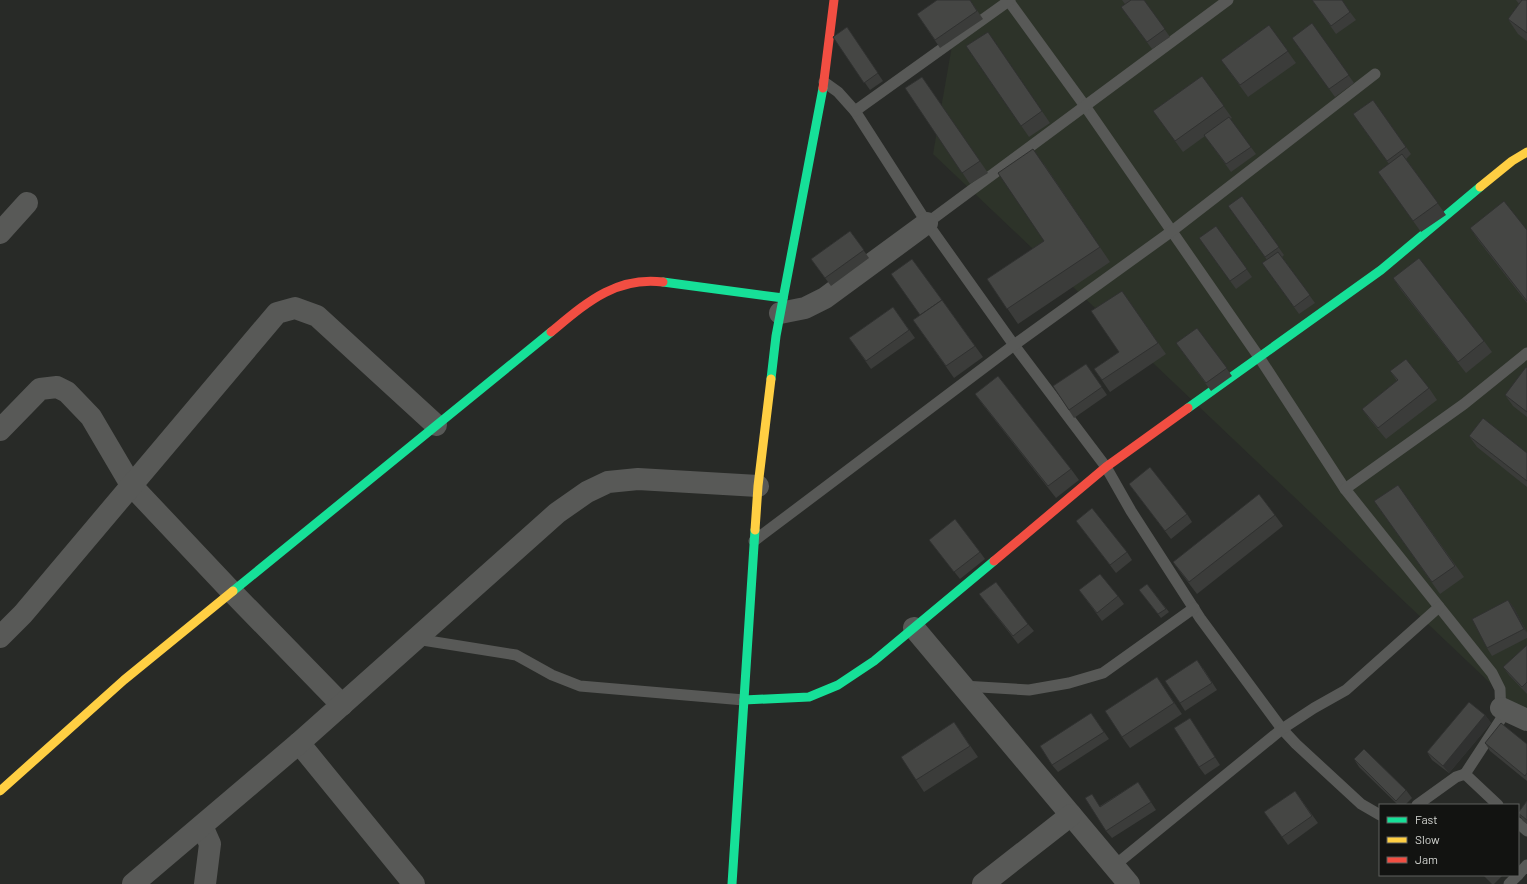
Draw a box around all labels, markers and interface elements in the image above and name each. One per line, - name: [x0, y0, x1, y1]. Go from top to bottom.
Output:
- legend: [1379, 804, 1519, 876]
- text: Fast: [1415, 812, 1438, 826]
- text: Slow: [1415, 832, 1440, 846]
- text: Jam: [1415, 852, 1438, 866]

